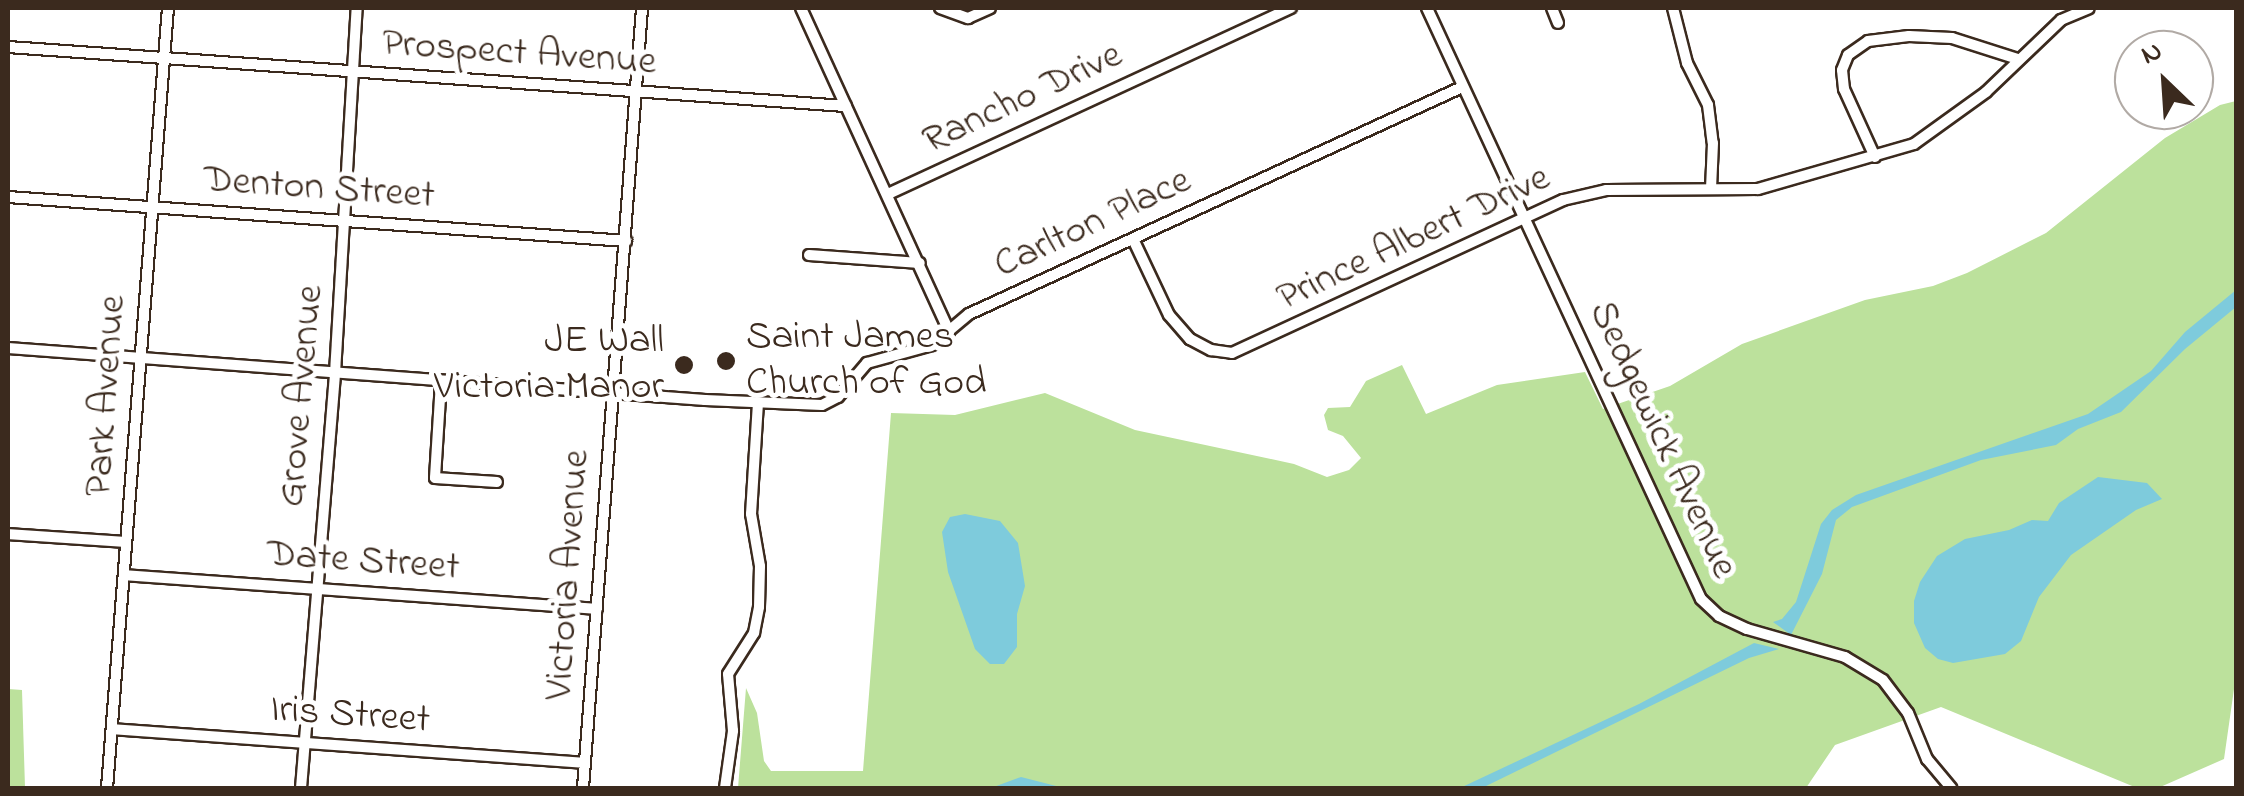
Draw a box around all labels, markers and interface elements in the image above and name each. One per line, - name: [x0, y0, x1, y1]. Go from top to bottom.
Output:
- street label: Prospect Avenue: [380, 20, 658, 88]
- north arrow: [2114, 30, 2214, 130]
- street label: Rancho Drive: [916, 32, 1130, 166]
- text: N: [2135, 32, 2169, 77]
- street label: Prince Albert Drive: [1270, 155, 1558, 323]
- street label: Denton Street: [202, 157, 436, 221]
- street label: Carlton Place: [987, 158, 1199, 290]
- street label: Grove Avenue: [268, 283, 336, 509]
- street label: Park Avenue: [76, 294, 138, 498]
- street label: Sedgewick Avenue: [1577, 294, 1747, 586]
- place label: Saint James Church of God: [746, 314, 987, 408]
- place label: JE Wall Victoria Manor: [434, 318, 664, 412]
- marker: Saint James Church of God: [715, 350, 737, 372]
- marker: JE Wall Victoria Manor: [673, 354, 695, 376]
- street label: Victoria Avenue: [536, 448, 602, 702]
- street label: Date Street: [265, 531, 461, 593]
- street label: Iris Street: [268, 686, 432, 746]

